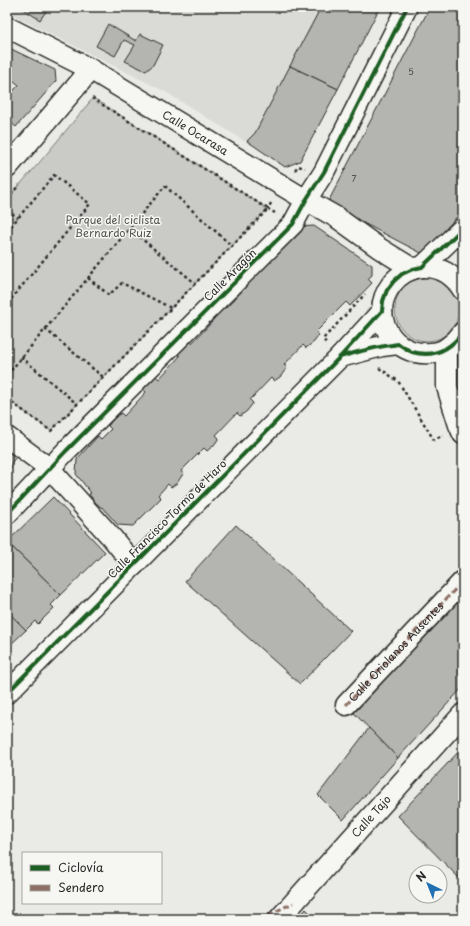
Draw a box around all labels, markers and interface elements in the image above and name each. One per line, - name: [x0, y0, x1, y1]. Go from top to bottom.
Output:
- house number: 5: [408, 64, 414, 78]
- street label: Calle Ocarasa: [159, 106, 232, 159]
- house number: 7: [351, 171, 357, 185]
- park label: Parque del ciclista Bernardo Ruiz: [66, 211, 161, 241]
- street label: Calle Aragón: [199, 244, 260, 305]
- street label: Calle Francisco Tormo de Haro: [103, 455, 230, 582]
- street label: Calle Oriolanos Ausentes: [344, 598, 447, 705]
- street label: Calle Tajo: [347, 791, 394, 841]
- legend: [22, 852, 162, 904]
- text: Ciclovía: [58, 858, 104, 876]
- north arrow: [408, 864, 448, 904]
- text: N: [412, 867, 430, 886]
- text: Sendero: [58, 878, 105, 896]

